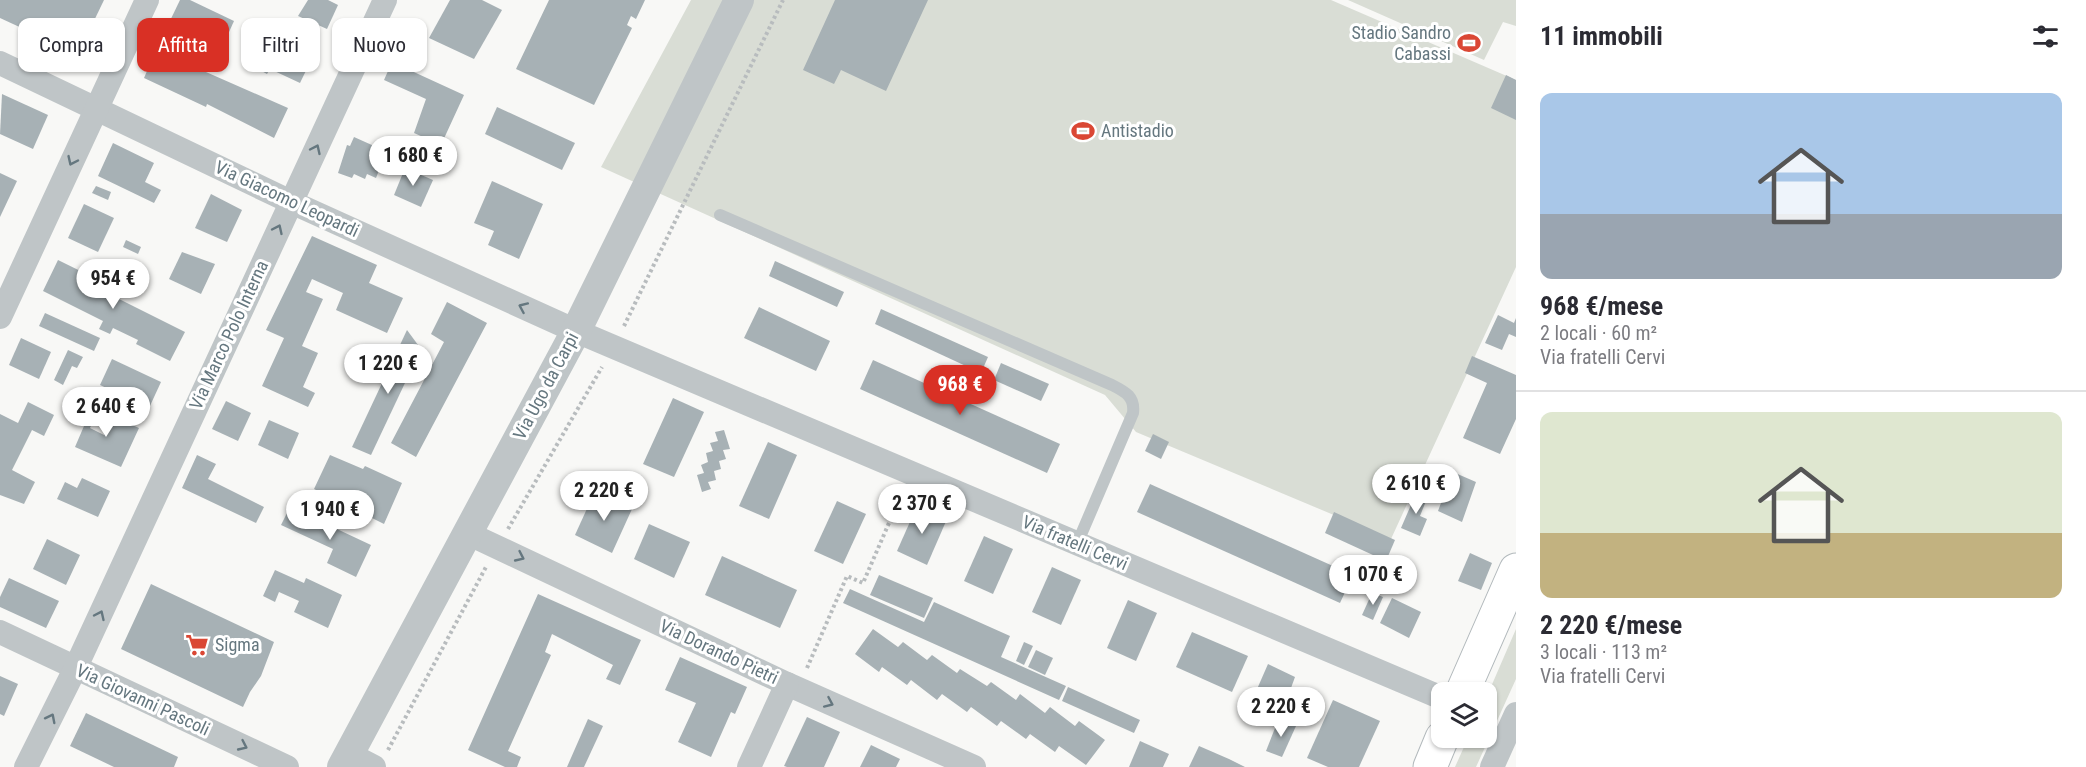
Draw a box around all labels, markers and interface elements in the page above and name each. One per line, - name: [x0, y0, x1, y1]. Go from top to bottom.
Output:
- chip: Compra: [18, 18, 125, 72]
- chip: Affitta: [137, 18, 229, 72]
- chip: Filtri: [241, 18, 320, 72]
- chip: Nuovo: [332, 18, 427, 72]
- icon: filters: [2029, 20, 2062, 53]
- text: 11 immobili: [1540, 21, 1663, 51]
- place label: Stadio Sandro Cabassi: [1352, 22, 1451, 64]
- sports icon: Stadio Sandro Cabassi: [1456, 30, 1482, 56]
- sports icon: Antistadio: [1070, 118, 1096, 144]
- place label: Antistadio: [1101, 120, 1174, 141]
- icon: home: [1747, 132, 1855, 240]
- pin: 1 680 €: [358, 136, 468, 187]
- text: 1 680 €: [383, 143, 443, 167]
- one-way arrow: [308, 144, 320, 155]
- one-way arrow: [67, 154, 79, 165]
- street label: Via Giacomo Leopardi: [212, 156, 362, 241]
- one-way arrow: [271, 224, 283, 235]
- street label: Via Marco Polo Interna: [185, 257, 272, 413]
- pin: 954 €: [71, 259, 155, 310]
- text: 954 €: [90, 266, 136, 290]
- text: 968 €/mese: [1540, 291, 1663, 321]
- one-way arrow: [518, 303, 529, 315]
- text: 2 locali · 60 m²: [1540, 321, 1657, 345]
- street label: Via Ugo da Carpi: [509, 329, 583, 443]
- pin: 1 220 €: [333, 344, 443, 395]
- text: Via fratelli Cervi: [1540, 345, 1665, 369]
- text: 1 220 €: [358, 351, 418, 375]
- pin: 968 €: [918, 365, 1002, 416]
- text: 968 €: [937, 372, 983, 396]
- pin: 2 640 €: [51, 387, 161, 438]
- text: 2 640 €: [76, 394, 136, 418]
- icon: home: [1747, 451, 1855, 559]
- pin: 2 610 €: [1361, 464, 1471, 515]
- pin: 2 220 €: [549, 471, 659, 522]
- text: 2 610 €: [1386, 471, 1446, 495]
- text: 2 220 €: [574, 478, 634, 502]
- pin: 2 370 €: [867, 484, 977, 535]
- pin: 1 940 €: [275, 490, 385, 541]
- text: 2 370 €: [892, 491, 952, 515]
- text: 1 940 €: [300, 497, 360, 521]
- street label: Via fratelli Cervi: [1019, 511, 1131, 574]
- one-way arrow: [513, 550, 524, 562]
- pin: 1 070 €: [1318, 555, 1428, 606]
- text: 1 070 €: [1343, 562, 1403, 586]
- text: 2 220 €/mese: [1540, 610, 1682, 640]
- one-way arrow: [92, 611, 104, 622]
- street label: Via Dorando Pietri: [657, 615, 782, 688]
- supermarket icon: Sigma: [184, 632, 210, 658]
- place label: Sigma: [215, 634, 260, 655]
- text: 3 locali · 113 m²: [1540, 640, 1667, 664]
- street label: Via Giovanni Pascoli: [73, 659, 213, 740]
- text: Via fratelli Cervi: [1540, 664, 1665, 688]
- map controls: [1431, 682, 1497, 748]
- button: layers: [1431, 682, 1497, 748]
- pin: 2 220 €: [1226, 687, 1336, 738]
- text: 2 220 €: [1251, 694, 1311, 718]
- one-way arrow: [823, 695, 834, 707]
- one-way arrow: [43, 713, 55, 724]
- one-way arrow: [236, 739, 247, 751]

